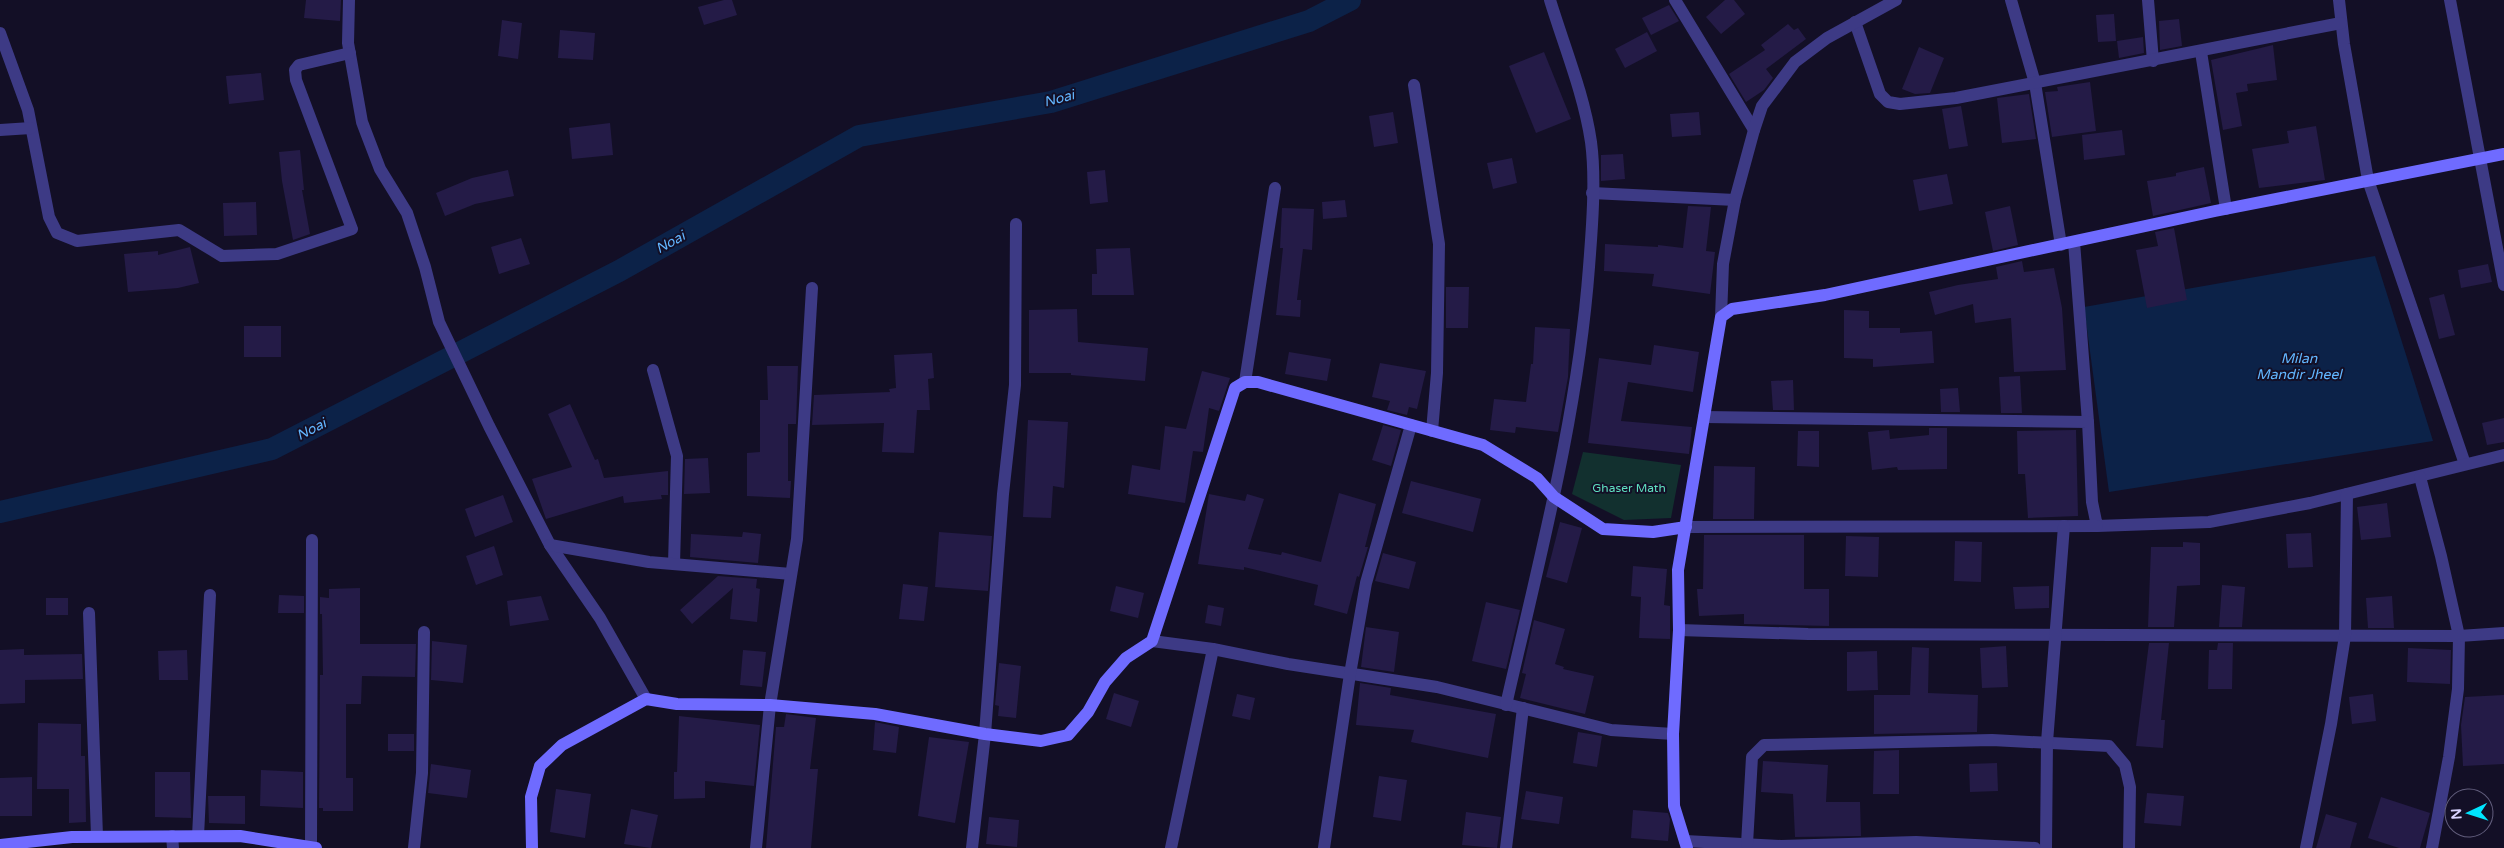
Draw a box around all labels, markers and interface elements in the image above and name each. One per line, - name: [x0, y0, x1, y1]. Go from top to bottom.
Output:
- water label: Noai: [1042, 86, 1078, 111]
- water label: Noai: [653, 227, 689, 257]
- water label: Milan Mandir Jheel: [2256, 350, 2343, 383]
- water label: Noai: [294, 414, 330, 444]
- park label: Ghaser Math: [1592, 481, 1666, 495]
- north arrow: [2444, 788, 2494, 838]
- text: N: [2448, 808, 2465, 820]

